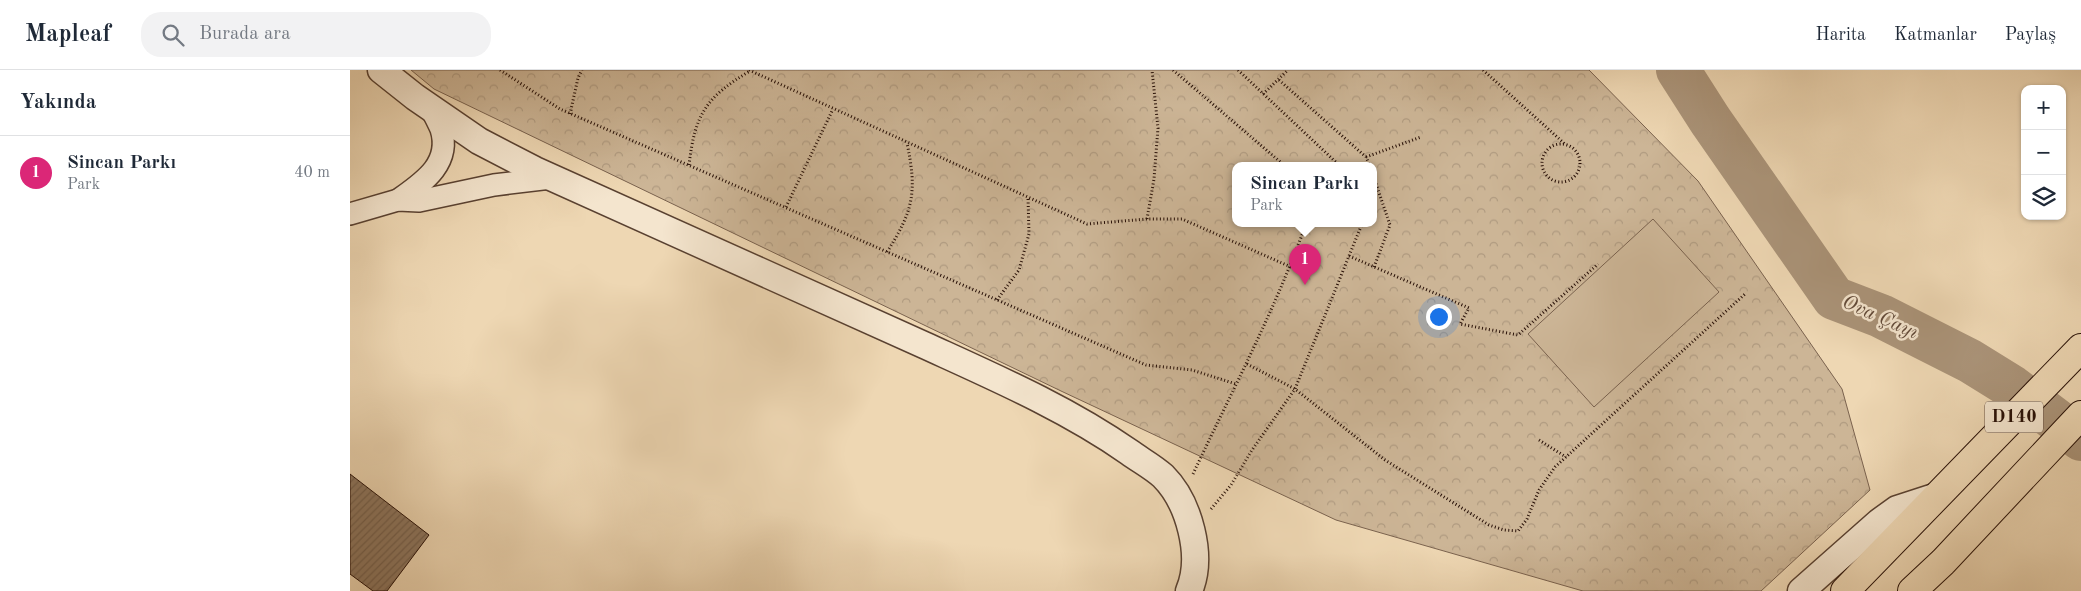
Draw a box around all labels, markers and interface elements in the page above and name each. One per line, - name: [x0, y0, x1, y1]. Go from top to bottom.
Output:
- search box: [141, 12, 491, 57]
- icon: search: [159, 21, 187, 49]
- text: Mapleaf: [25, 23, 111, 47]
- text: Burada ara: [199, 25, 291, 44]
- text: Harita: [1815, 26, 1866, 44]
- text: Katmanlar: [1894, 26, 1977, 44]
- text: Paylaş: [2005, 26, 2056, 44]
- map controls: [2021, 85, 2066, 220]
- button: +: [2021, 85, 2066, 130]
- text: Yakında: [20, 92, 96, 113]
- button: −: [2021, 130, 2066, 175]
- text: Sincan Parkı: [67, 154, 176, 173]
- popup: [1232, 162, 1377, 227]
- text: 1: [31, 165, 41, 181]
- text: 40 m: [294, 165, 330, 181]
- text: Sincan Parkı: [1250, 175, 1359, 194]
- button: layers: [2021, 175, 2066, 220]
- text: Park: [67, 177, 100, 193]
- text: Park: [1250, 198, 1283, 214]
- pin: 1: [1289, 244, 1321, 285]
- water label: Ova Çayı: [1839, 292, 1921, 344]
- your location: [1426, 304, 1452, 330]
- road number: D140: [1985, 402, 2043, 432]

